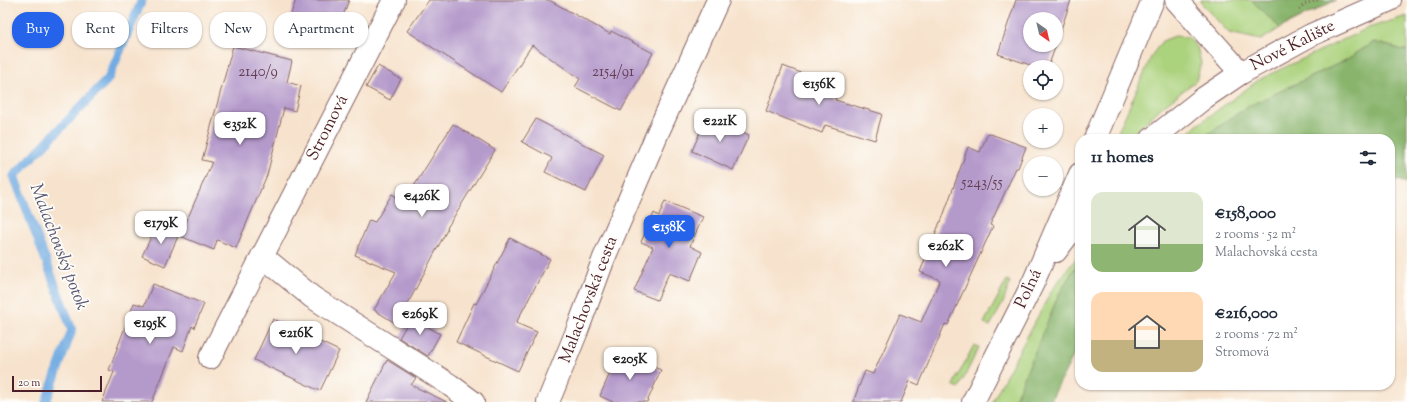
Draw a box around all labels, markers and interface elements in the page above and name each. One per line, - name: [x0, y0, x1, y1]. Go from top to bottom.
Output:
- chip: Buy: [12, 12, 64, 48]
- chip: Rent: [72, 12, 129, 48]
- chip: Filters: [137, 12, 202, 48]
- chip: New: [210, 12, 266, 48]
- chip: Apartment: [274, 12, 368, 48]
- north arrow: [1023, 12, 1063, 52]
- map controls: [1023, 12, 1063, 196]
- street label: Nové Kalište: [1246, 14, 1340, 78]
- button: locate: [1023, 60, 1063, 100]
- house number: 2140/9: [238, 62, 278, 83]
- house number: 2154/91: [592, 62, 634, 83]
- pin: €156K: [791, 72, 847, 106]
- text: €156K: [803, 76, 835, 94]
- street label: Stromová: [301, 91, 355, 165]
- button: +: [1023, 108, 1063, 148]
- pin: €221K: [692, 109, 748, 143]
- pin: €352K: [212, 112, 268, 146]
- text: €221K: [703, 113, 737, 131]
- text: €352K: [223, 116, 257, 134]
- text: 11 homes: [1091, 146, 1154, 170]
- icon: filters: [1357, 147, 1379, 169]
- button: −: [1023, 156, 1063, 196]
- house number: 5243/55: [960, 173, 1003, 194]
- water label: Malachovský potok: [22, 180, 94, 314]
- pin: €426K: [394, 184, 450, 218]
- text: €426K: [404, 188, 440, 206]
- text: €158,000: [1215, 202, 1276, 226]
- icon: home: [1123, 208, 1171, 256]
- pin: €179K: [133, 211, 189, 245]
- text: €179K: [144, 215, 178, 233]
- pin: €158K: [641, 215, 697, 249]
- text: €158K: [653, 219, 685, 237]
- text: 2 rooms · 52 m²: [1215, 226, 1296, 244]
- street label: Malachovská cesta: [554, 233, 624, 367]
- pin: €262K: [918, 234, 974, 268]
- text: €262K: [928, 238, 964, 256]
- text: Malachovská cesta: [1215, 244, 1318, 262]
- street label: Poľná: [1010, 265, 1049, 313]
- pin: €269K: [392, 302, 448, 336]
- text: €216,000: [1215, 302, 1278, 326]
- text: €269K: [402, 306, 438, 324]
- icon: home: [1123, 308, 1171, 356]
- pin: €195K: [122, 311, 178, 345]
- text: €195K: [134, 315, 166, 333]
- pin: €216K: [268, 321, 324, 355]
- text: €216K: [279, 325, 313, 343]
- text: 2 rooms · 72 m²: [1215, 326, 1298, 344]
- text: Stromová: [1215, 344, 1269, 362]
- pin: €205K: [602, 347, 658, 381]
- text: €205K: [613, 351, 647, 369]
- scale bar: [12, 374, 102, 393]
- text: 20 m: [18, 375, 40, 391]

